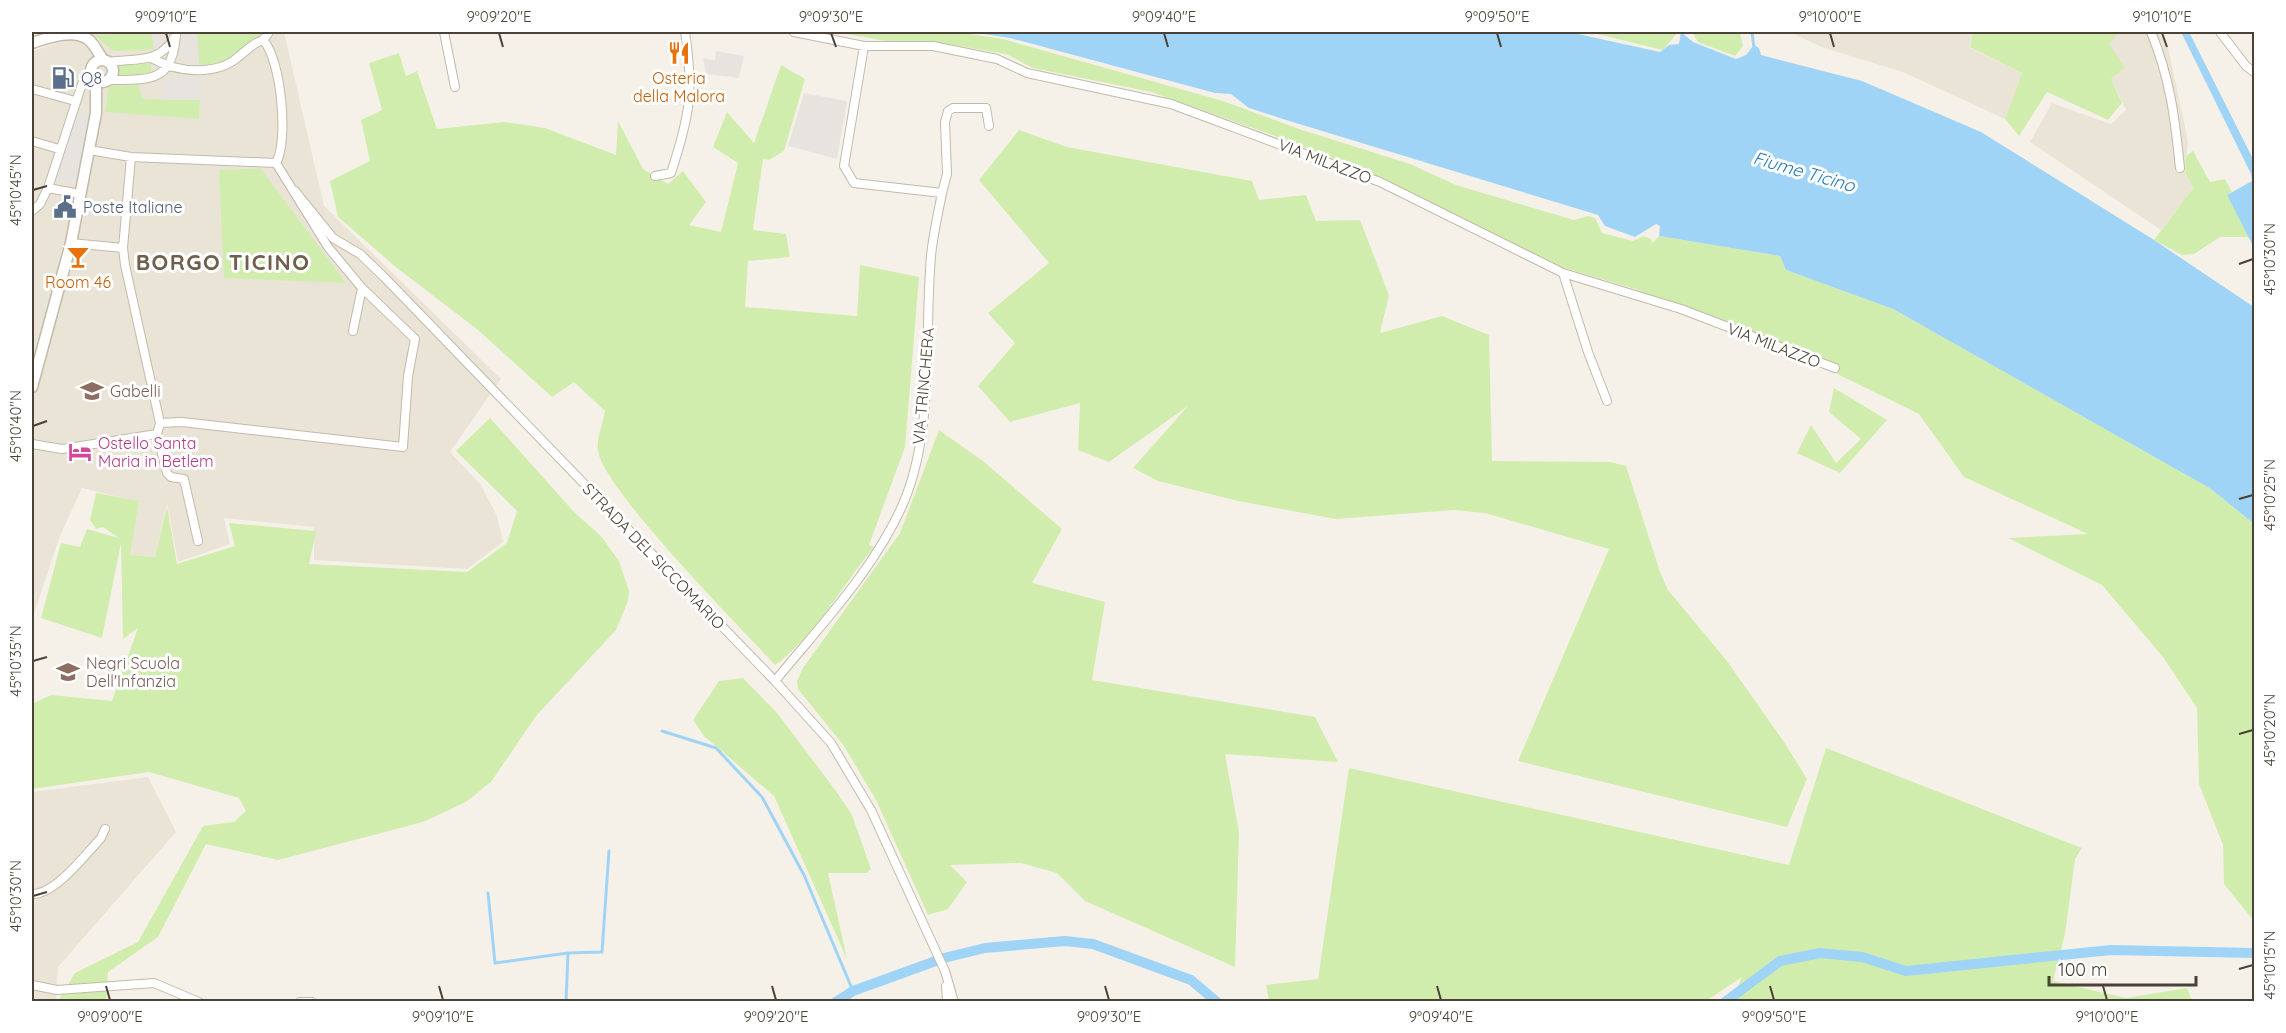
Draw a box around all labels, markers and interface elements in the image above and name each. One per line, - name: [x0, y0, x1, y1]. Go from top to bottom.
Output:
- text: 9°09'10"E: [135, 7, 197, 26]
- text: 9°09'20"E: [466, 7, 532, 26]
- text: 9°09'30"E: [799, 7, 863, 26]
- text: 9°09'40"E: [1132, 7, 1196, 26]
- text: 9°09'50"E: [1465, 7, 1529, 26]
- text: 9°10'00"E: [1799, 7, 1861, 26]
- text: 9°10'10"E: [2132, 7, 2192, 26]
- restaurant icon: Osteria della Malora: [666, 40, 692, 66]
- fuel station icon: Q8: [50, 65, 76, 91]
- place label: Q8: [81, 68, 102, 88]
- place label: Osteria della Malora: [633, 68, 725, 106]
- street label: VIA MILAZZO: [1276, 134, 1374, 188]
- water label: Fiume Ticino: [1751, 146, 1859, 197]
- text: 45°10'45"N: [6, 154, 25, 226]
- public building icon: Poste Italiane: [52, 194, 78, 220]
- place label: Poste Italiane: [83, 197, 183, 217]
- text: 45°10'30"N: [2260, 223, 2279, 295]
- bar icon: Room 46: [65, 244, 91, 270]
- district label: BORGO TICINO: [136, 248, 310, 276]
- place label: Room 46: [45, 272, 111, 292]
- street label: VIA MILAZZO: [1725, 318, 1823, 372]
- street label: VIA TRINCHERA: [908, 327, 938, 445]
- school or university icon: Gabelli: [79, 378, 105, 404]
- place label: Gabelli: [110, 381, 161, 401]
- text: 45°10'40"N: [6, 390, 25, 462]
- place label: Ostello Santa Maria in Betlem: [98, 433, 214, 471]
- hotel icon: Ostello Santa Maria in Betlem: [67, 439, 93, 465]
- text: 45°10'25"N: [2260, 459, 2279, 531]
- street label: STRADA DEL SICCOMARIO: [579, 479, 729, 633]
- text: 45°10'35"N: [6, 625, 25, 697]
- place label: Negri Scuola Dell'Infanzia: [86, 653, 180, 691]
- school or university icon: Negri Scuola Dell'Infanzia: [55, 659, 81, 685]
- text: 45°10'20"N: [2260, 694, 2279, 766]
- text: 45°10'30"N: [6, 860, 25, 932]
- text: 45°10'15"N: [2260, 931, 2279, 999]
- scale bar: [2049, 949, 2196, 987]
- text: 100 m: [2058, 958, 2107, 981]
- text: 9°09'00"E: [77, 1007, 143, 1026]
- text: 9°09'10"E: [412, 1007, 474, 1026]
- text: 9°09'20"E: [743, 1007, 809, 1026]
- text: 9°09'30"E: [1077, 1007, 1141, 1026]
- text: 9°09'40"E: [1409, 1007, 1473, 1026]
- text: 9°09'50"E: [1742, 1007, 1806, 1026]
- text: 9°10'00"E: [2076, 1007, 2138, 1026]

